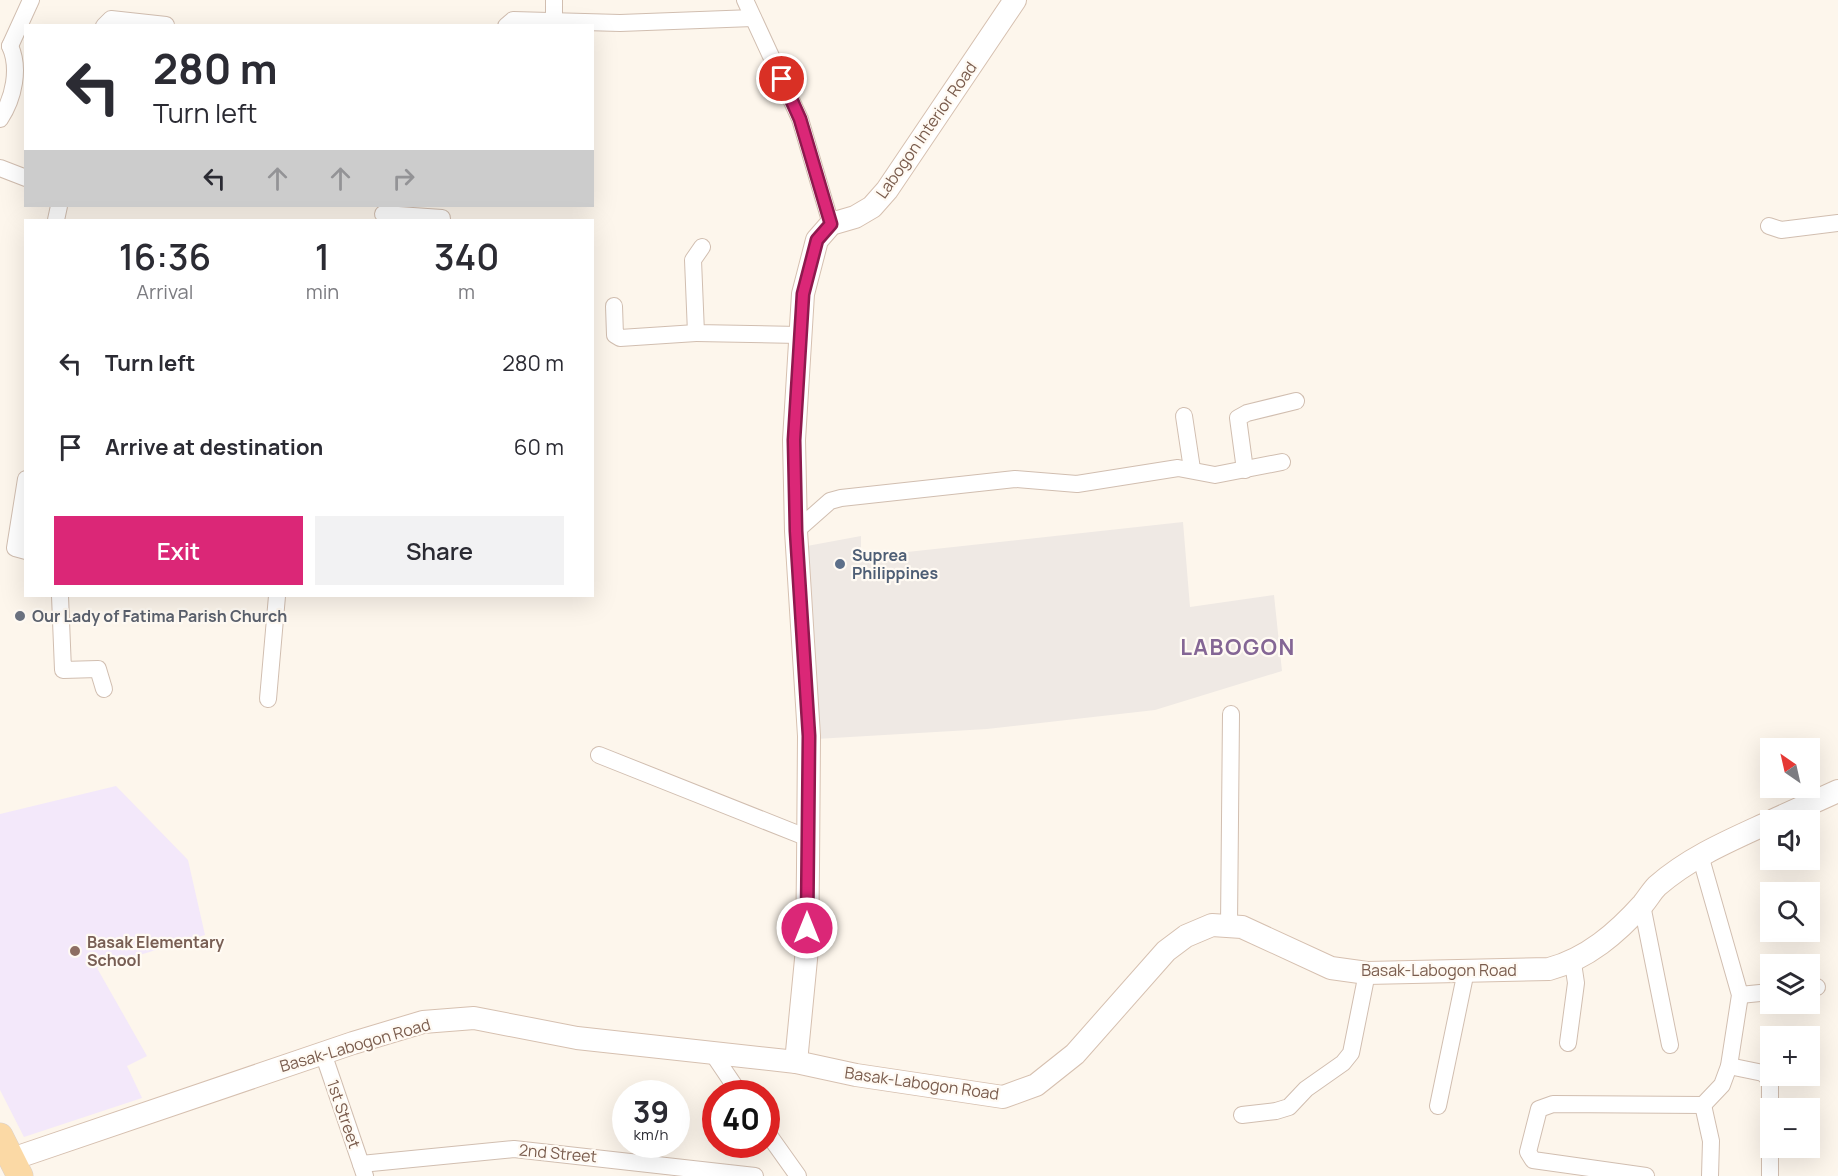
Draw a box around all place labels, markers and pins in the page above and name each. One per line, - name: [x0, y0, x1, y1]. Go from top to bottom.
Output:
- pin: [756, 53, 807, 104]
- place label: Suprea Philippines: [852, 544, 938, 584]
- marker: Suprea Philippines: [833, 557, 847, 571]
- place label: Our Lady of Fatima Parish Church: [32, 605, 287, 627]
- marker: Our Lady of Fatima Parish Church: [13, 609, 27, 623]
- place label: Basak Elementary School: [87, 931, 224, 971]
- marker: Basak Elementary School: [68, 944, 82, 958]

